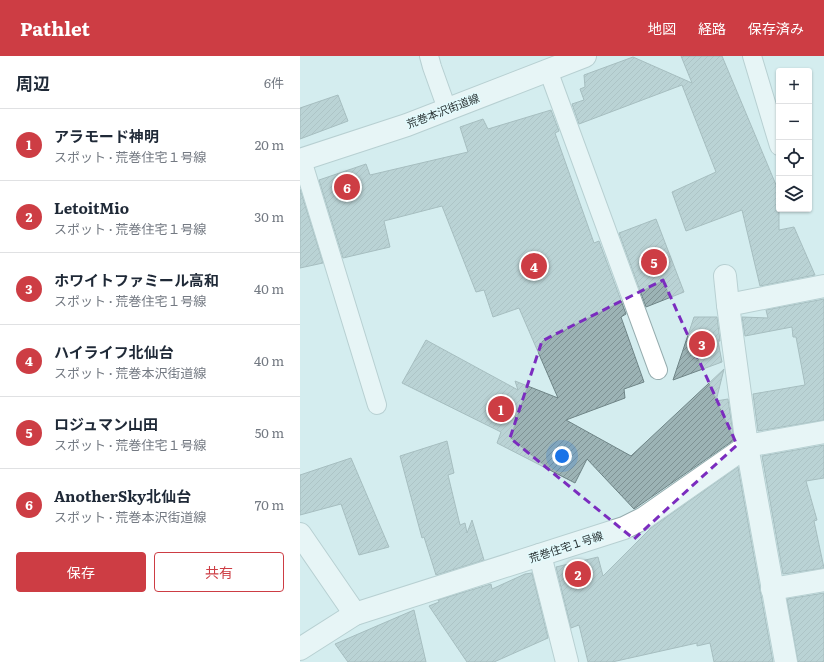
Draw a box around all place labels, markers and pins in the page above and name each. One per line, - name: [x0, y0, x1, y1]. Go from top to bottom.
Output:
- pin: 6: [334, 172, 360, 202]
- pin: 5: [641, 247, 667, 277]
- pin: 4: [521, 251, 547, 281]
- pin: 3: [689, 329, 715, 359]
- pin: 1: [488, 394, 514, 424]
- pin: 2: [565, 559, 591, 589]

